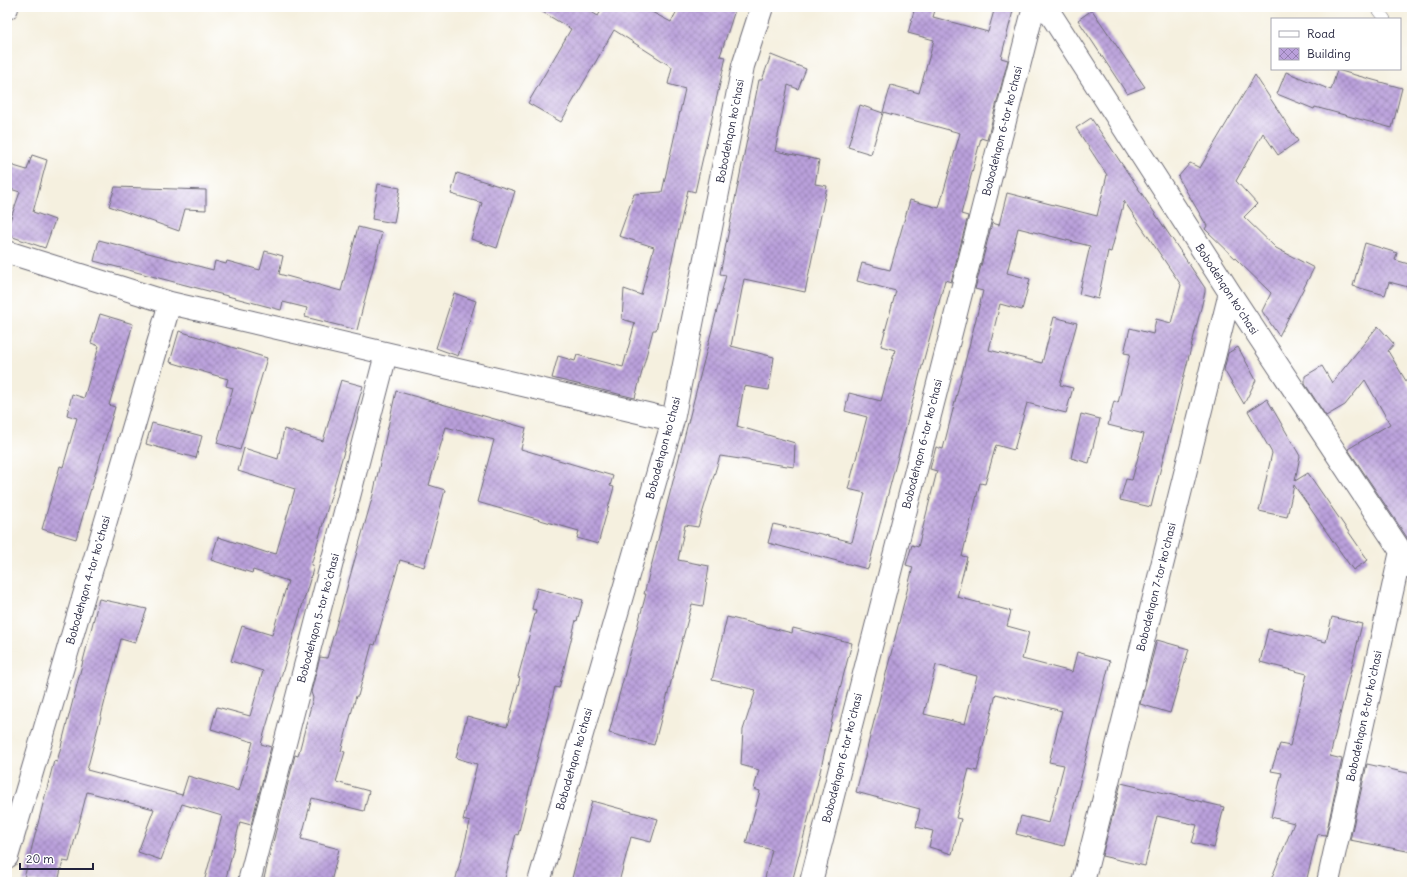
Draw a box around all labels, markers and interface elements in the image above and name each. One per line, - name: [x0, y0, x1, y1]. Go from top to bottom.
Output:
- legend: [1271, 18, 1401, 70]
- text: Road: [1307, 26, 1335, 41]
- text: Building: [1307, 46, 1351, 61]
- street label: Bobodehqon 6-tor koʼchasi: [979, 65, 1025, 197]
- street label: Bobodehqon koʼchasi: [713, 78, 747, 184]
- street label: Bobodehqon koʼchasi: [1192, 241, 1262, 337]
- street label: Bobodehqon 6-tor koʼchasi: [899, 378, 945, 510]
- street label: Bobodehqon koʼchasi: [643, 395, 683, 501]
- street label: Bobodehqon 4-tor koʼchasi: [63, 514, 113, 646]
- street label: Bobodehqon 7-tor koʼchasi: [1133, 521, 1179, 653]
- street label: Bobodehqon 5-tor koʼchasi: [294, 552, 342, 684]
- street label: Bobodehqon 8-tor koʼchasi: [1343, 649, 1385, 783]
- street label: Bobodehqon 6-tor koʼchasi: [819, 692, 865, 824]
- street label: Bobodehqon koʼchasi: [553, 706, 595, 812]
- scale bar: [20, 845, 93, 871]
- text: 20 m: [26, 851, 54, 866]

